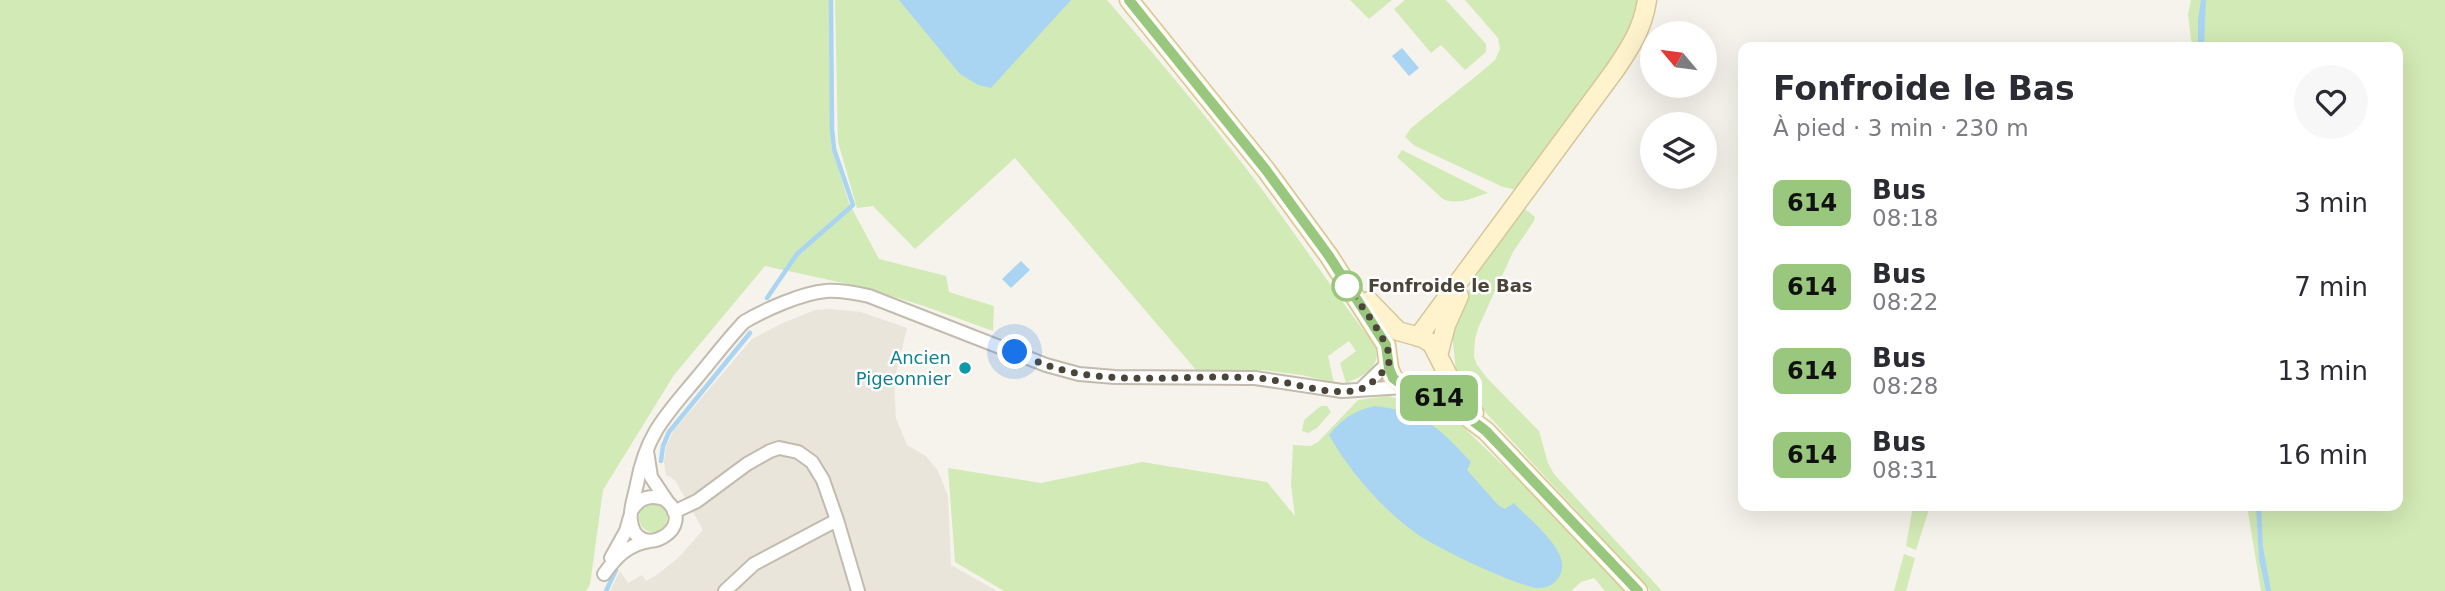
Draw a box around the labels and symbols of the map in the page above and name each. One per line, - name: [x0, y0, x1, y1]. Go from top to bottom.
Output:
- north arrow: [1640, 21, 1717, 98]
- marker: Fonfroide le Bas: [1332, 271, 1362, 301]
- place label: Fonfroide le Bas: [1368, 275, 1533, 296]
- your location: [997, 334, 1032, 369]
- place label: Ancien Pigeonnier: [856, 347, 952, 389]
- marker: Ancien Pigeonnier: [957, 360, 973, 376]
- line badge: 614: [1399, 375, 1479, 421]

